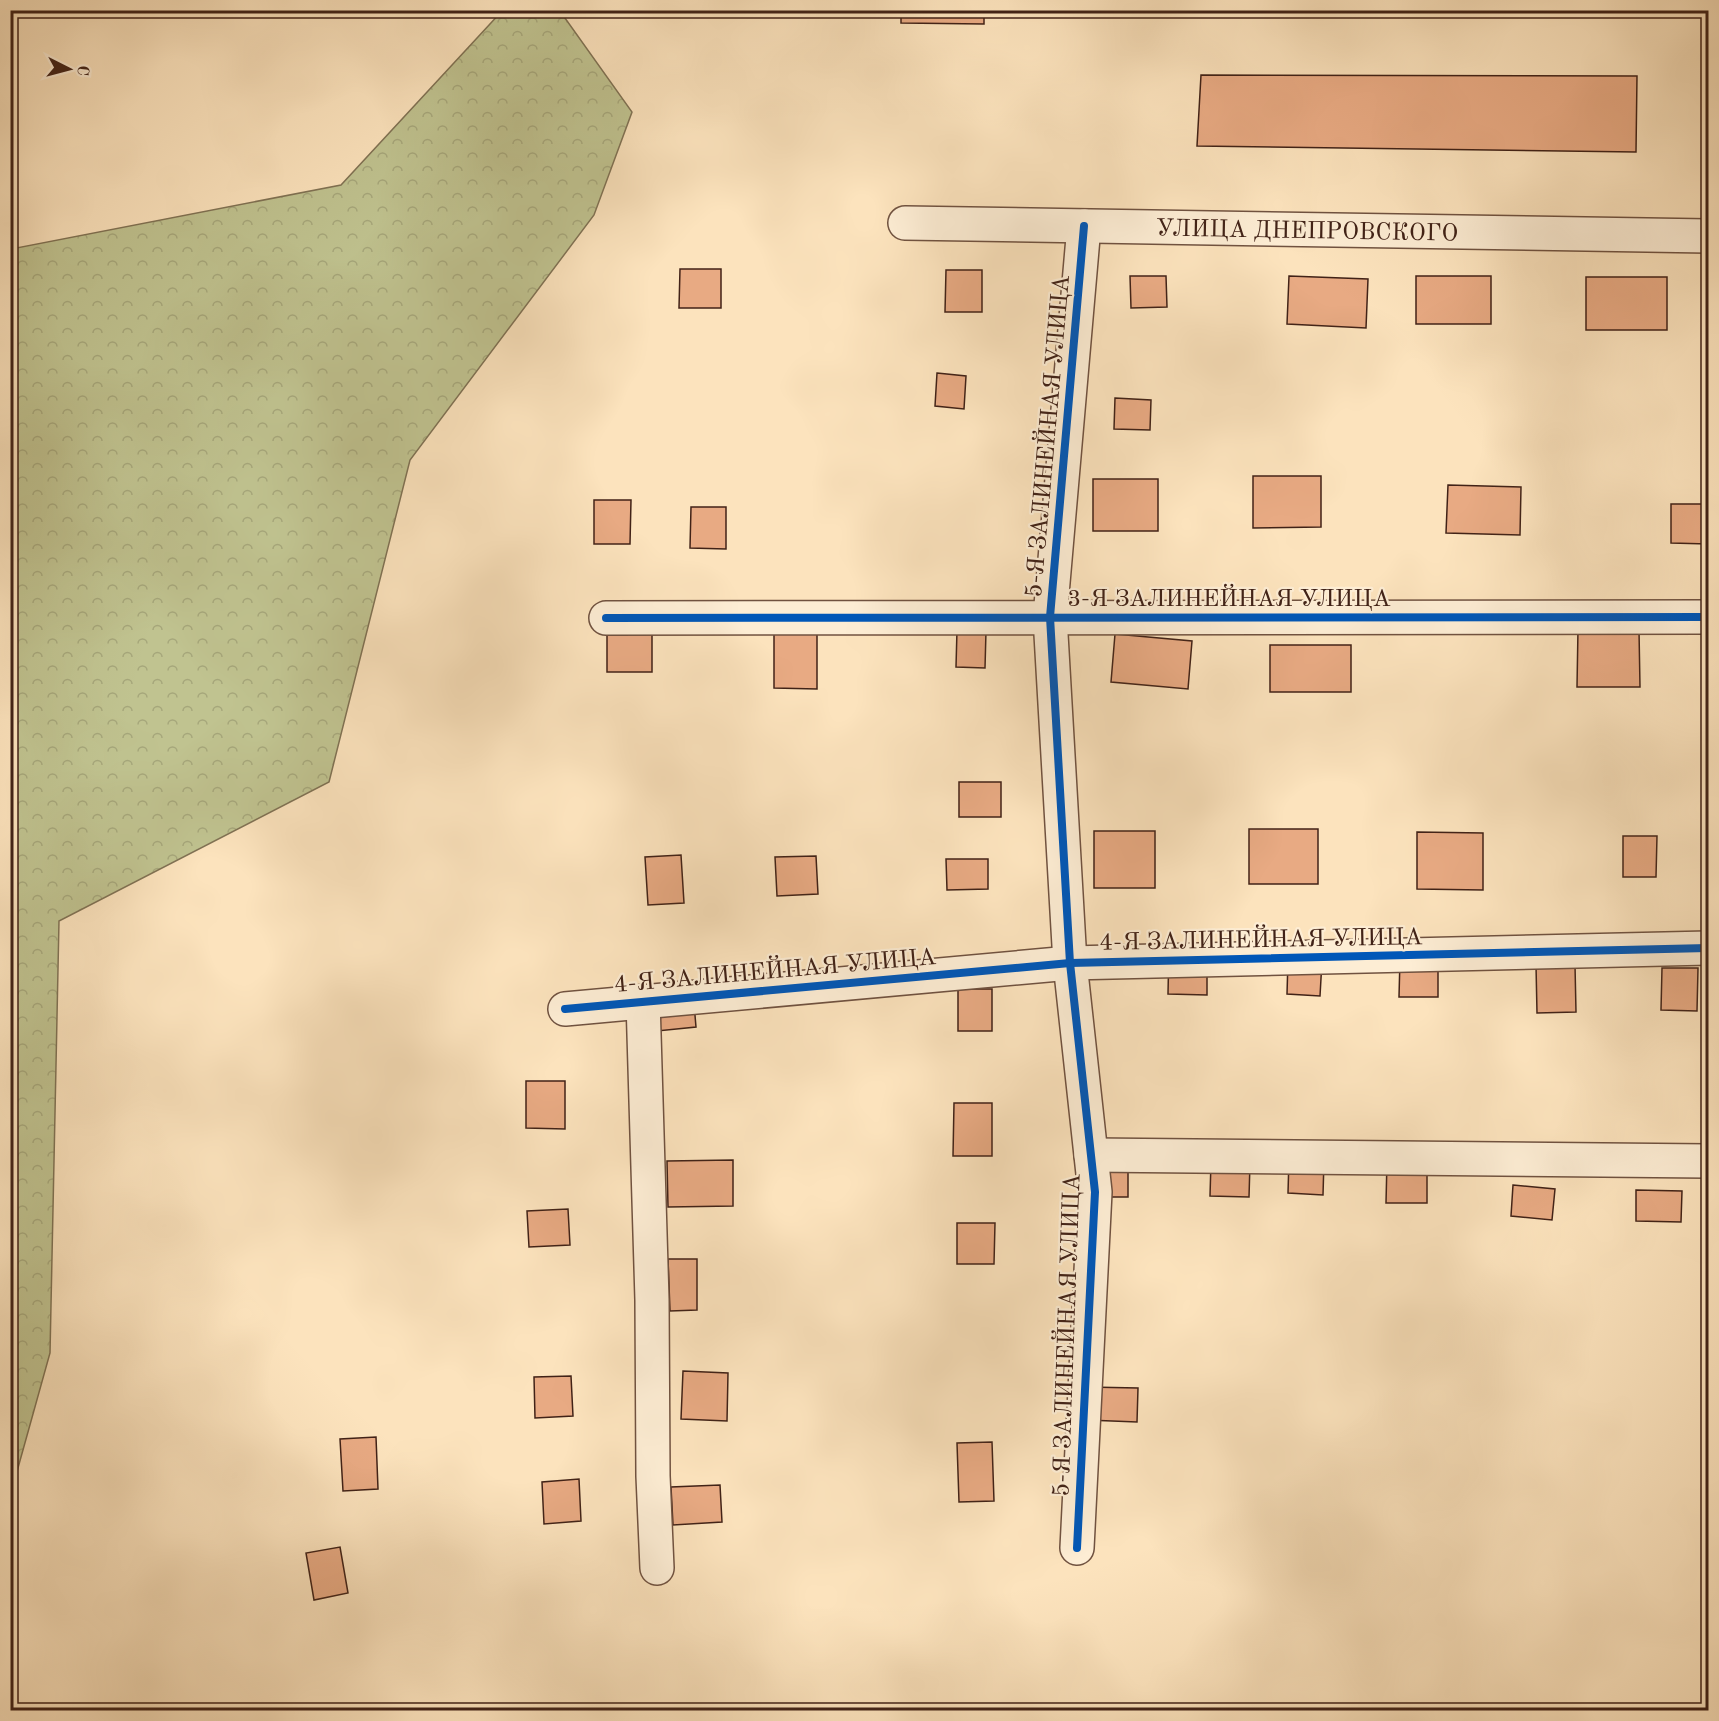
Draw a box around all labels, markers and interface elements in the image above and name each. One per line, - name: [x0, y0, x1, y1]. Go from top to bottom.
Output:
- north arrow: [39, 39, 99, 99]
- text: С: [73, 64, 90, 76]
- street label: УЛИЦА ДНЕПРОВСКОГО: [1156, 217, 1458, 247]
- street label: 5-Я ЗАЛИНЕЙНАЯ УЛИЦА: [1018, 273, 1075, 598]
- street label: 3-Я ЗАЛИНЕЙНАЯ УЛИЦА: [1067, 583, 1391, 612]
- street label: 4-Я ЗАЛИНЕЙНАЯ УЛИЦА: [1099, 921, 1423, 956]
- street label: 4-Я ЗАЛИНЕЙНАЯ УЛИЦА: [612, 941, 937, 998]
- street label: 5-Я ЗАЛИНЕЙНАЯ УЛИЦА: [1045, 1173, 1086, 1497]

